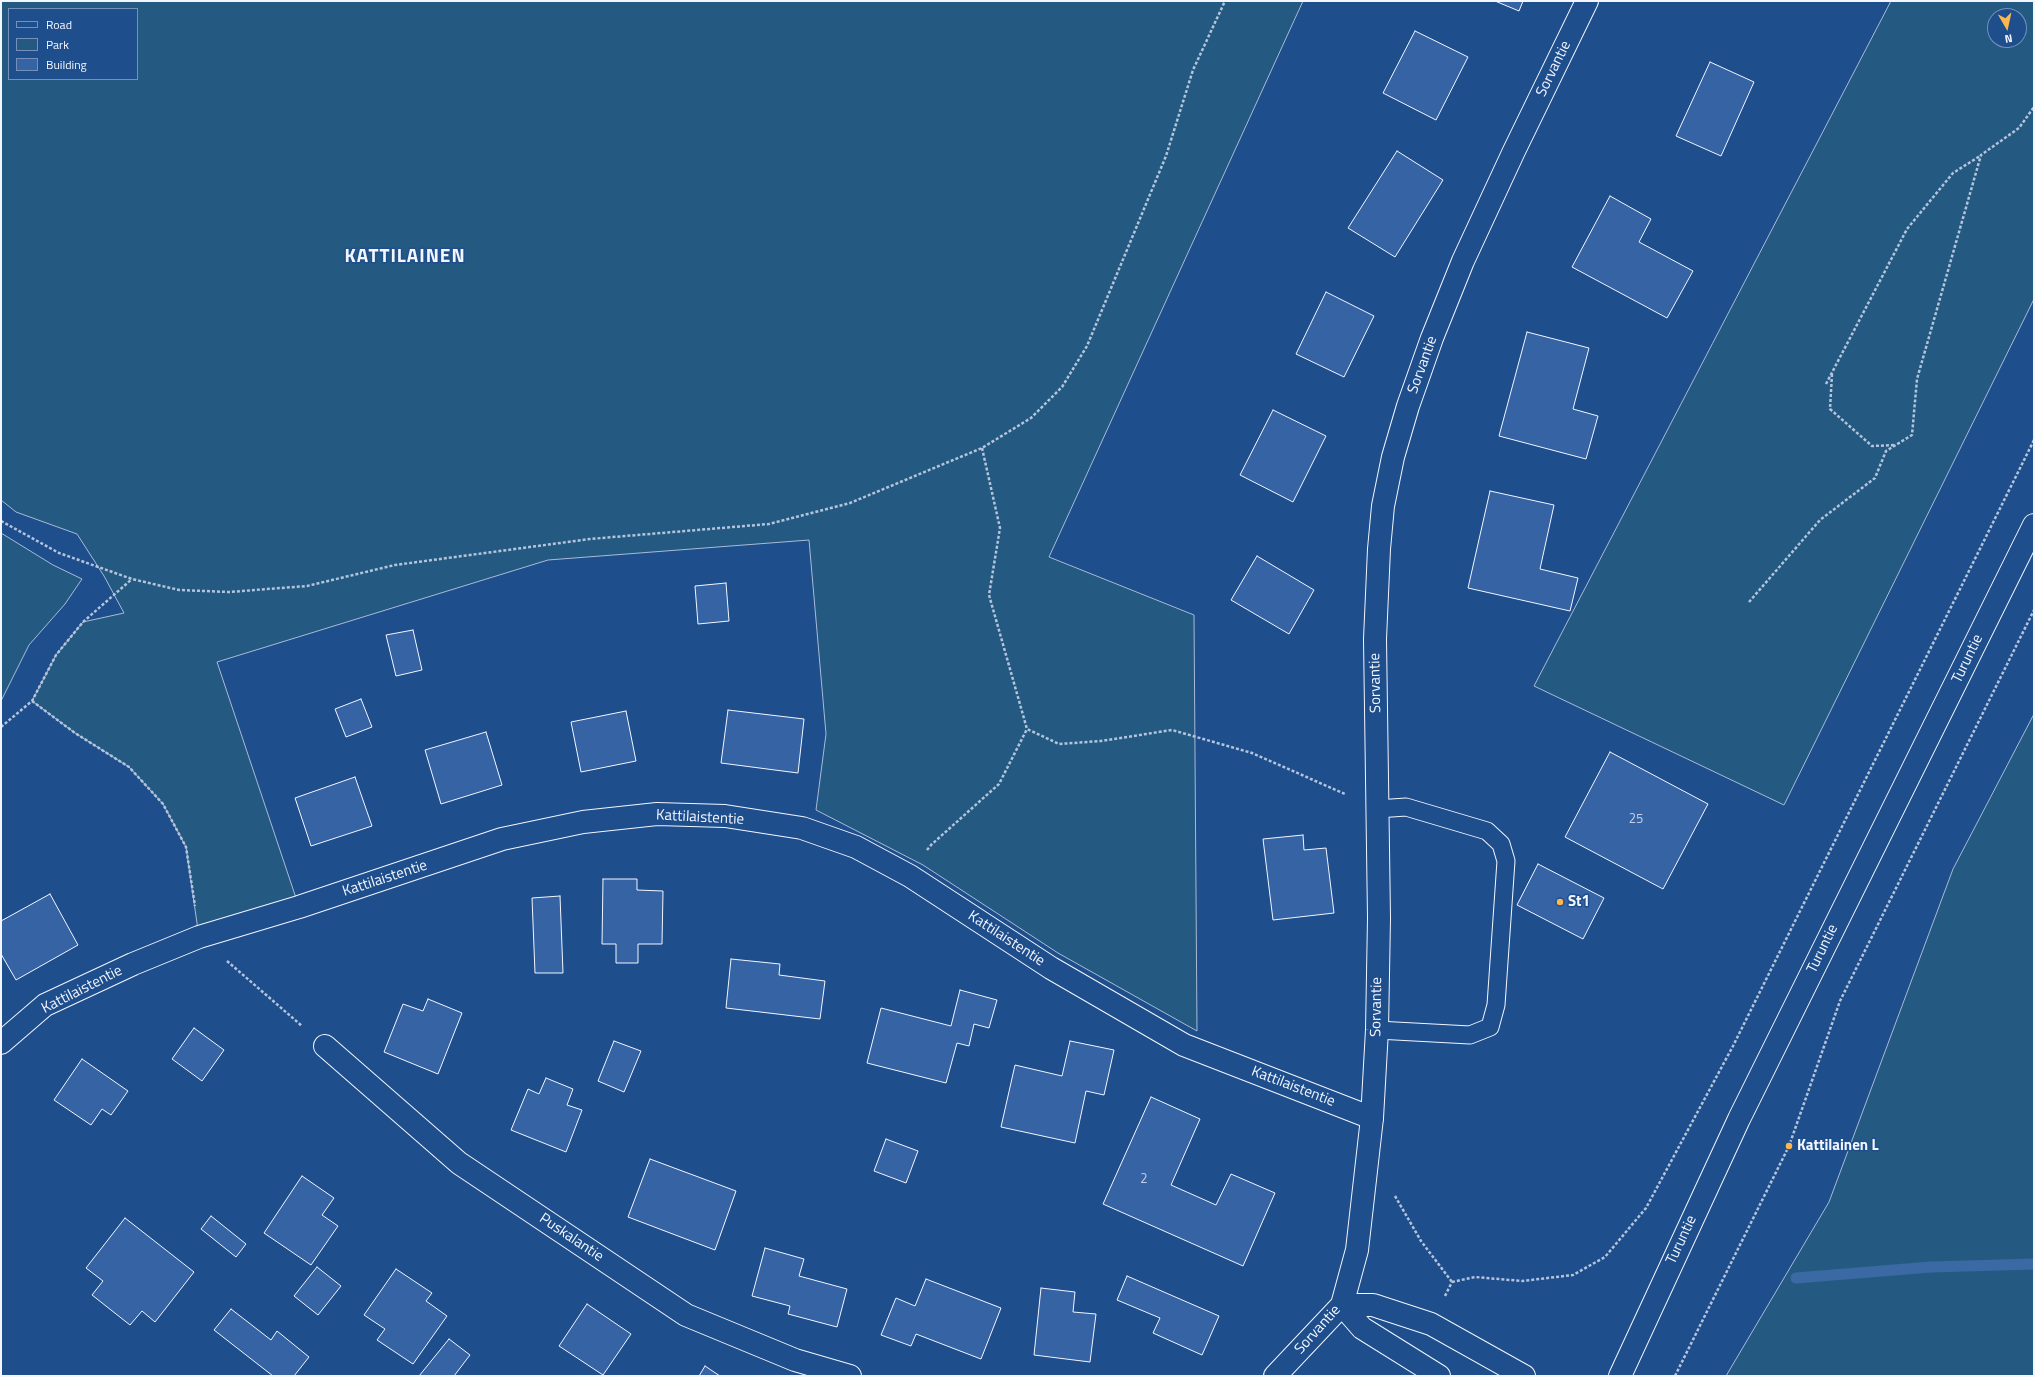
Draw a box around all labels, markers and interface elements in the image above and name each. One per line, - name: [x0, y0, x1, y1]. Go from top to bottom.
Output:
- legend: [8, 8, 138, 80]
- north arrow: [1987, 8, 2027, 48]
- text: Road: [46, 15, 72, 34]
- text: N: [2004, 30, 2014, 47]
- text: Park: [46, 35, 69, 54]
- street label: Sorvantie: [1533, 38, 1575, 100]
- text: Building: [46, 55, 87, 74]
- district label: KATTILAINEN: [344, 246, 466, 268]
- street label: Sorvantie: [1404, 334, 1442, 396]
- street label: Turuntie: [1949, 632, 1987, 686]
- street label: Sorvantie: [1366, 653, 1386, 713]
- street label: Kattilaistentie: [656, 807, 744, 829]
- house number: 25: [1629, 812, 1643, 828]
- street label: Kattilaistentie: [340, 857, 430, 901]
- place label: St1: [1568, 893, 1590, 911]
- marker: St1: [1555, 897, 1565, 907]
- street label: Kattilaistentie: [964, 907, 1048, 971]
- street label: Turuntie: [1804, 922, 1842, 976]
- street label: Kattilaistentie: [39, 962, 125, 1018]
- street label: Sorvantie: [1367, 977, 1387, 1037]
- street label: Kattilaistentie: [1249, 1063, 1337, 1111]
- place label: Kattilainen L: [1797, 1137, 1878, 1155]
- marker: Kattilainen L: [1784, 1141, 1794, 1151]
- house number: 2: [1140, 1172, 1148, 1188]
- street label: Puskalantie: [535, 1210, 607, 1266]
- street label: Turuntie: [1663, 1213, 1701, 1267]
- street label: Sorvantie: [1291, 1302, 1345, 1358]

